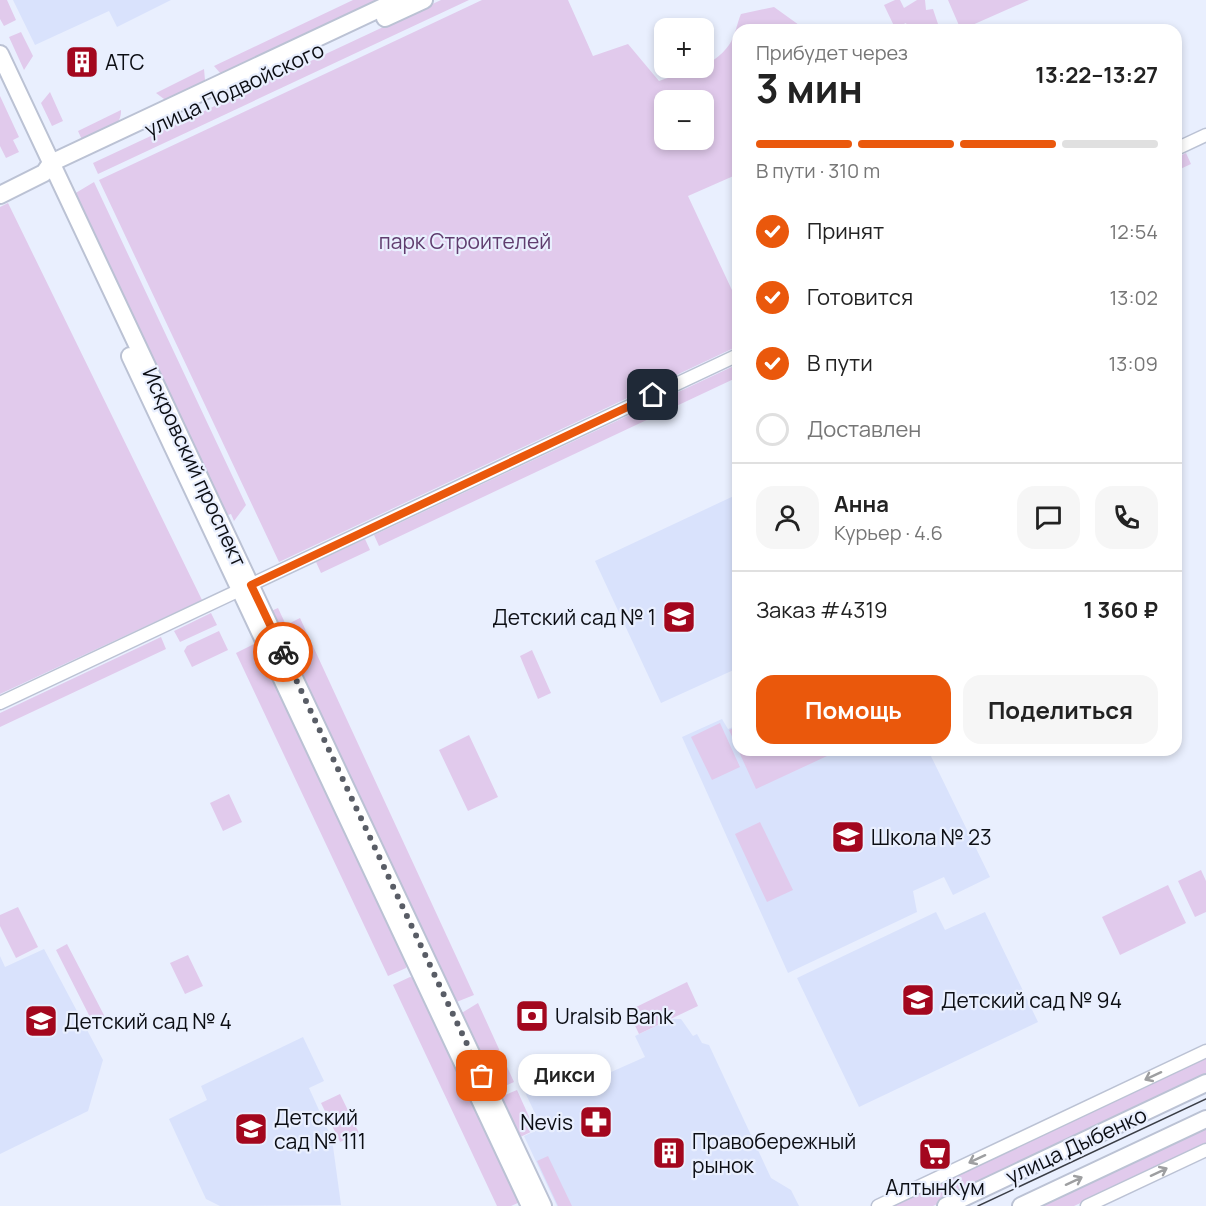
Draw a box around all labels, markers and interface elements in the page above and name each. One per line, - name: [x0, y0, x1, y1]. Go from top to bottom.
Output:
- map controls: [654, 18, 714, 150]
- button: +: [654, 18, 714, 78]
- street label: улица Подвойского: [140, 35, 328, 143]
- text: Прибудет через: [756, 39, 908, 66]
- building icon: АТС: [64, 44, 100, 80]
- place label: АТС: [105, 48, 145, 76]
- text: 13:22–13:27: [1035, 60, 1158, 90]
- text: 3 мин: [756, 61, 863, 115]
- button: −: [654, 90, 714, 150]
- text: В пути · 310 m: [756, 157, 880, 184]
- icon: check: [756, 215, 789, 248]
- text: Принят: [807, 216, 884, 246]
- text: 12:54: [1109, 218, 1158, 245]
- park label: парк Строителей: [379, 227, 551, 255]
- icon: check: [756, 281, 789, 314]
- text: Готовится: [807, 282, 913, 312]
- text: 13:02: [1110, 284, 1158, 311]
- icon: check: [756, 347, 789, 380]
- text: В пути: [807, 348, 873, 378]
- text: 13:09: [1109, 350, 1158, 377]
- street label: Искровский проспект: [137, 363, 254, 571]
- pin: [627, 369, 678, 420]
- icon: home: [636, 378, 669, 411]
- text: Доставлен: [807, 414, 921, 444]
- button: person: [756, 486, 819, 549]
- button: chat: [1017, 486, 1080, 549]
- button: phone: [1095, 486, 1158, 549]
- text: Анна: [834, 489, 889, 519]
- text: Курьер · 4.6: [834, 519, 943, 546]
- text: Заказ #4319: [756, 595, 888, 625]
- text: 1 360 ₽: [1084, 595, 1158, 625]
- school or university icon: Детский сад № 1: [661, 599, 697, 635]
- place label: Детский сад № 1: [492, 603, 656, 631]
- courier: [253, 622, 313, 682]
- icon: bike: [267, 636, 300, 669]
- button: Помощь: [756, 675, 951, 744]
- button: Поделиться: [963, 675, 1158, 744]
- school or university icon: Школа № 23: [830, 819, 866, 855]
- place label: Школа № 23: [871, 823, 992, 851]
- school or university icon: Детский сад № 94: [900, 982, 936, 1018]
- place label: Детский сад № 94: [941, 986, 1122, 1014]
- bank icon: Uralsib Bank: [514, 998, 550, 1034]
- place label: Uralsib Bank: [555, 1002, 674, 1030]
- school or university icon: Детский сад № 4: [23, 1003, 59, 1039]
- place label: Детский сад № 4: [64, 1007, 232, 1035]
- pin: [456, 1050, 507, 1101]
- callout: Дикси: [518, 1055, 611, 1097]
- icon: bag: [465, 1059, 498, 1092]
- text: Дикси: [534, 1061, 595, 1088]
- one-way arrow: [1145, 1070, 1163, 1082]
- street label: улица Дыбенко: [1001, 1100, 1151, 1190]
- place label: Детский сад № 111: [274, 1103, 366, 1155]
- pharmacy icon: Nevis: [578, 1104, 614, 1140]
- place label: Nevis: [520, 1108, 573, 1136]
- school or university icon: Детский сад № 111: [233, 1111, 269, 1147]
- place label: Правобережный рынок: [692, 1127, 856, 1179]
- building icon: Правобережный рынок: [651, 1135, 687, 1171]
- supermarket icon: АлтынКум: [917, 1136, 953, 1172]
- one-way arrow: [968, 1154, 986, 1166]
- one-way arrow: [1149, 1166, 1167, 1178]
- place label: АлтынКум: [885, 1173, 985, 1201]
- one-way arrow: [1065, 1175, 1083, 1187]

